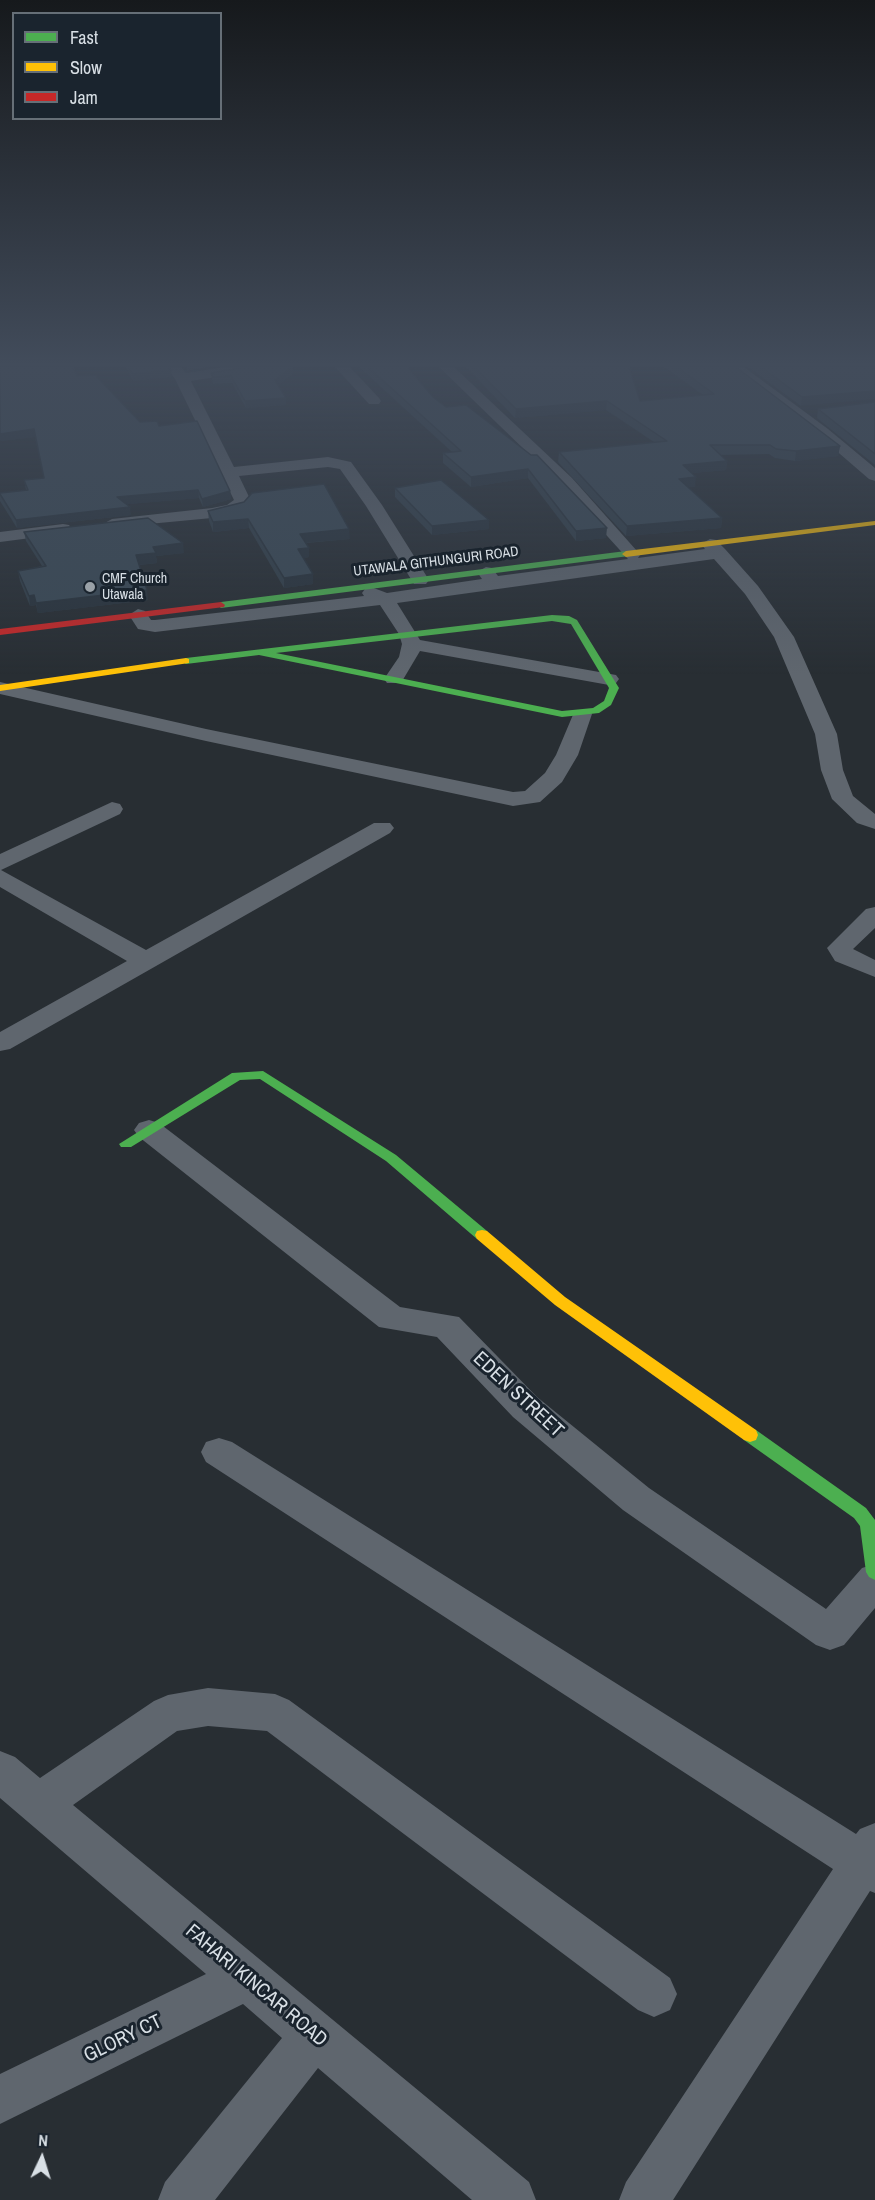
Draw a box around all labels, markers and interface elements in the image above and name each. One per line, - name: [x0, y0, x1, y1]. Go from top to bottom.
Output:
- legend: [12, 12, 222, 120]
- text: Fast: [70, 25, 98, 50]
- text: Slow: [70, 55, 102, 80]
- text: Jam: [70, 85, 98, 110]
- street label: UTAWALA GITHUNGURI ROAD: [353, 544, 519, 580]
- place label: CMF Church Utawala: [102, 571, 167, 604]
- marker: CMF Church Utawala: [83, 580, 97, 594]
- street label: EDEN STREET: [468, 1347, 568, 1443]
- street label: FAHARI KINCAR ROAD: [180, 1920, 332, 2052]
- street label: GLORY CT: [80, 2010, 166, 2068]
- north arrow: [12, 2128, 72, 2188]
- text: N: [38, 2129, 49, 2151]

